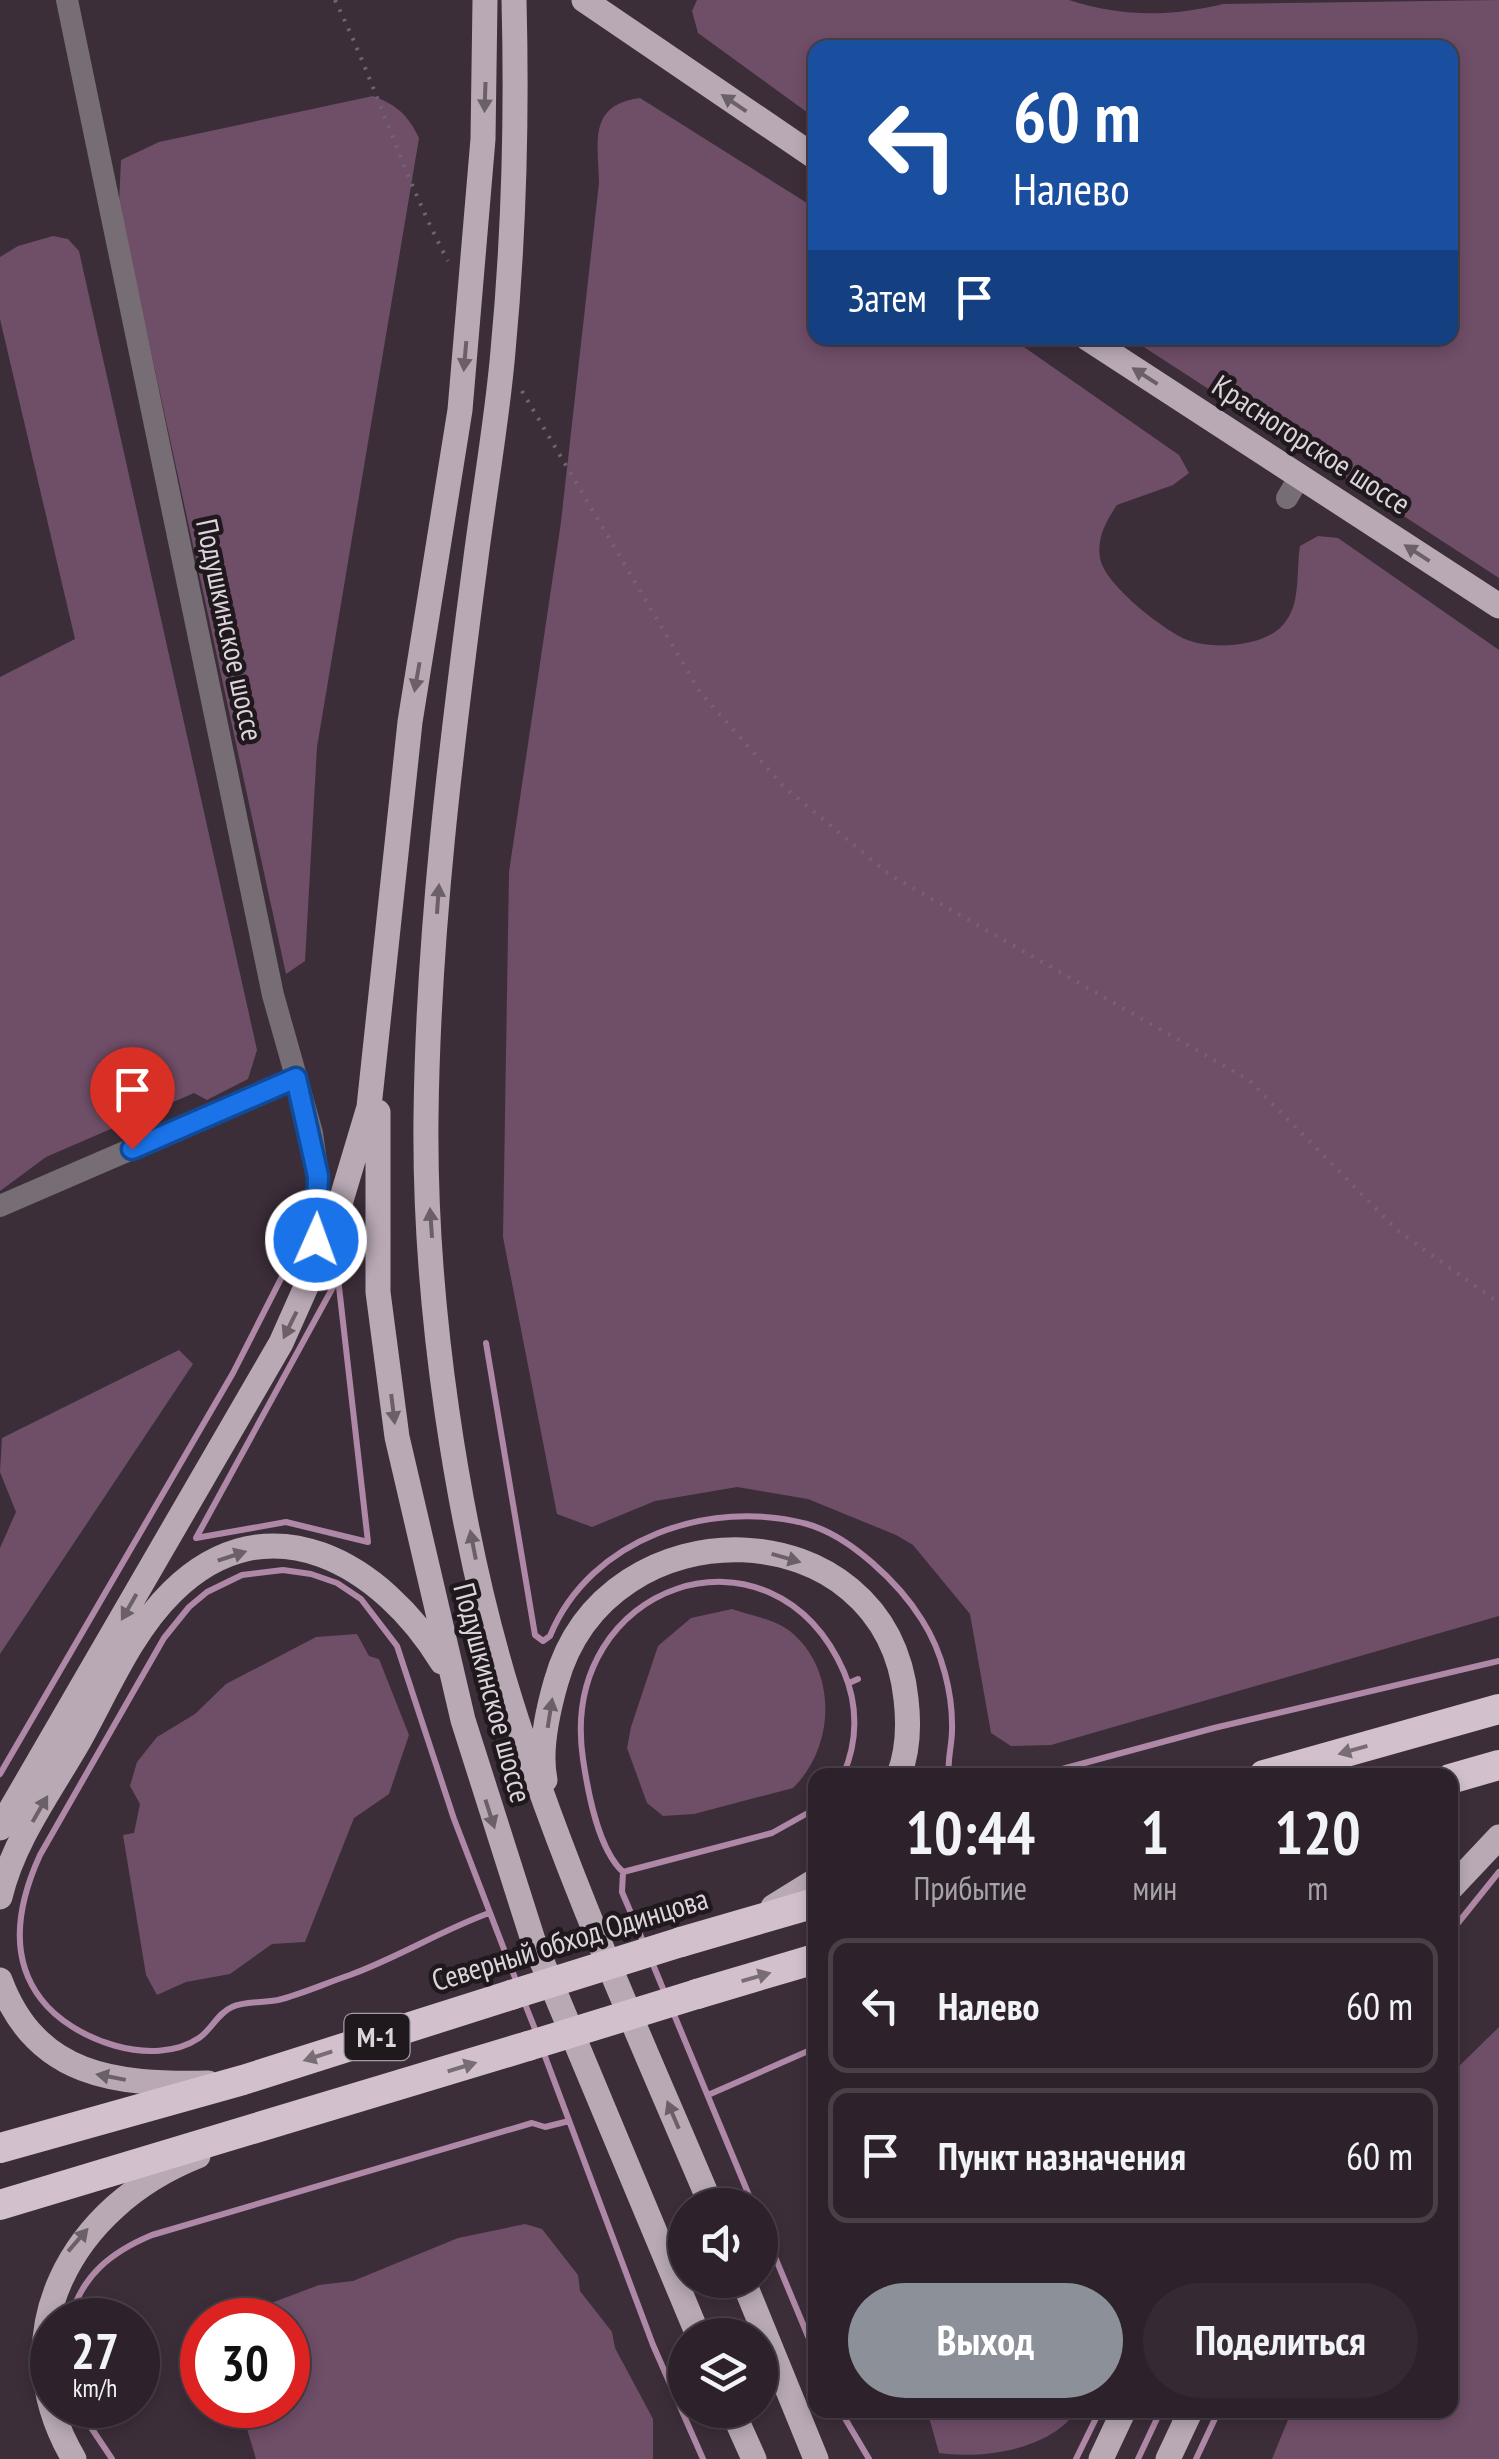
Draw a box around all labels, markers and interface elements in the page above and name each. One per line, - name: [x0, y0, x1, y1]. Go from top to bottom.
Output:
- text: 60 m: [1013, 71, 1141, 161]
- icon: left: [848, 80, 978, 210]
- one-way arrow: [477, 82, 493, 114]
- one-way arrow: [720, 94, 747, 112]
- text: Налево: [1013, 159, 1130, 217]
- icon: arrive: [947, 270, 1002, 325]
- text: Затем: [848, 273, 927, 322]
- one-way arrow: [457, 341, 473, 372]
- street label: Красногорское шоссе: [1205, 365, 1418, 522]
- one-way arrow: [1131, 367, 1158, 385]
- street label: Подушкинское шоссе: [188, 515, 273, 744]
- one-way arrow: [1404, 544, 1431, 562]
- one-way arrow: [409, 662, 424, 694]
- one-way arrow: [431, 883, 447, 914]
- pin: [90, 1047, 175, 1150]
- icon: arrive: [105, 1062, 160, 1117]
- position arrow: [264, 1188, 368, 1292]
- one-way arrow: [423, 1207, 439, 1239]
- one-way arrow: [282, 1311, 299, 1340]
- one-way arrow: [386, 1393, 402, 1425]
- one-way arrow: [464, 1530, 480, 1561]
- one-way arrow: [217, 1547, 247, 1562]
- one-way arrow: [771, 1550, 802, 1566]
- street label: Подушкинское шоссе: [445, 1578, 542, 1807]
- one-way arrow: [121, 1593, 138, 1621]
- one-way arrow: [543, 1697, 558, 1728]
- one-way arrow: [1337, 1743, 1368, 1758]
- text: 10:44: [905, 1793, 1035, 1871]
- text: 1: [1141, 1793, 1169, 1871]
- text: 120: [1275, 1793, 1361, 1871]
- one-way arrow: [32, 1794, 49, 1823]
- one-way arrow: [483, 1799, 498, 1830]
- text: Прибытие: [914, 1867, 1027, 1909]
- text: мин: [1133, 1867, 1177, 1909]
- text: m: [1307, 1867, 1328, 1909]
- street label: Северный обход Одинцова: [427, 1878, 712, 1999]
- one-way arrow: [741, 1969, 772, 1984]
- icon: left: [853, 1978, 908, 2033]
- text: Налево: [938, 1981, 1039, 2030]
- text: 60 m: [1346, 1981, 1413, 2030]
- road number: М-1: [344, 2014, 410, 2060]
- one-way arrow: [303, 2049, 333, 2064]
- one-way arrow: [447, 2058, 477, 2073]
- one-way arrow: [95, 2068, 126, 2084]
- one-way arrow: [665, 2100, 681, 2130]
- icon: arrive: [853, 2128, 908, 2183]
- text: Пункт назначения: [938, 2131, 1186, 2180]
- text: 60 m: [1346, 2131, 1413, 2180]
- map controls: [668, 2188, 778, 2428]
- button: sound: [668, 2188, 778, 2298]
- one-way arrow: [67, 2228, 89, 2253]
- button: Выход: [848, 2283, 1123, 2398]
- button: Поделиться: [1143, 2283, 1418, 2398]
- speed limit sign: 30: [180, 2298, 310, 2428]
- text: 27: [71, 2318, 119, 2383]
- button: layers: [668, 2318, 778, 2428]
- text: km/h: [73, 2372, 117, 2404]

